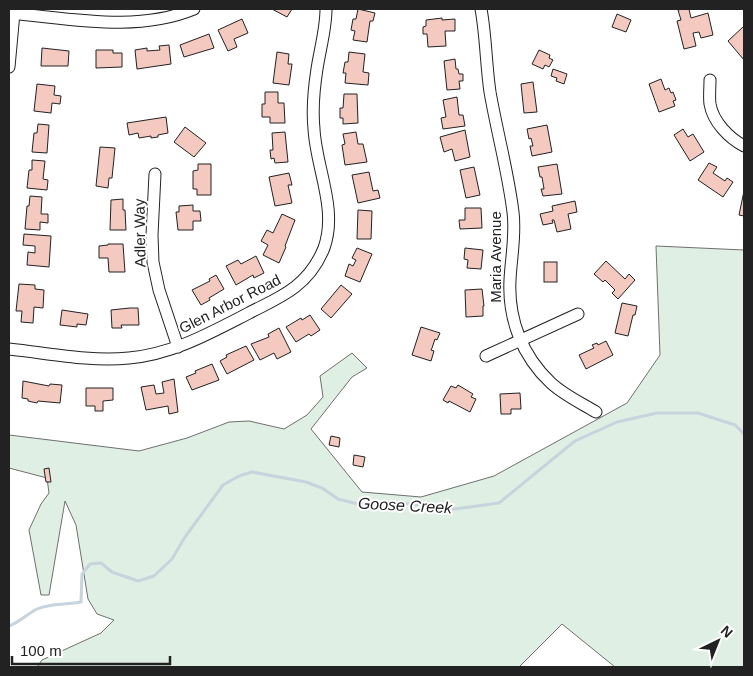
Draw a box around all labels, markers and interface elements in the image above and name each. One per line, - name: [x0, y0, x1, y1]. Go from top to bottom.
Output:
- street label: Adler Way: [130, 198, 149, 267]
- street label: Maria Avenue: [487, 211, 504, 303]
- street label: Glen Arbor Road: [176, 271, 283, 336]
- water label: Goose Creek: [357, 495, 453, 517]
- north arrow: [693, 616, 743, 666]
- text: N: [718, 622, 736, 641]
- scale bar: [12, 634, 170, 666]
- text: 100 m: [20, 642, 62, 659]

